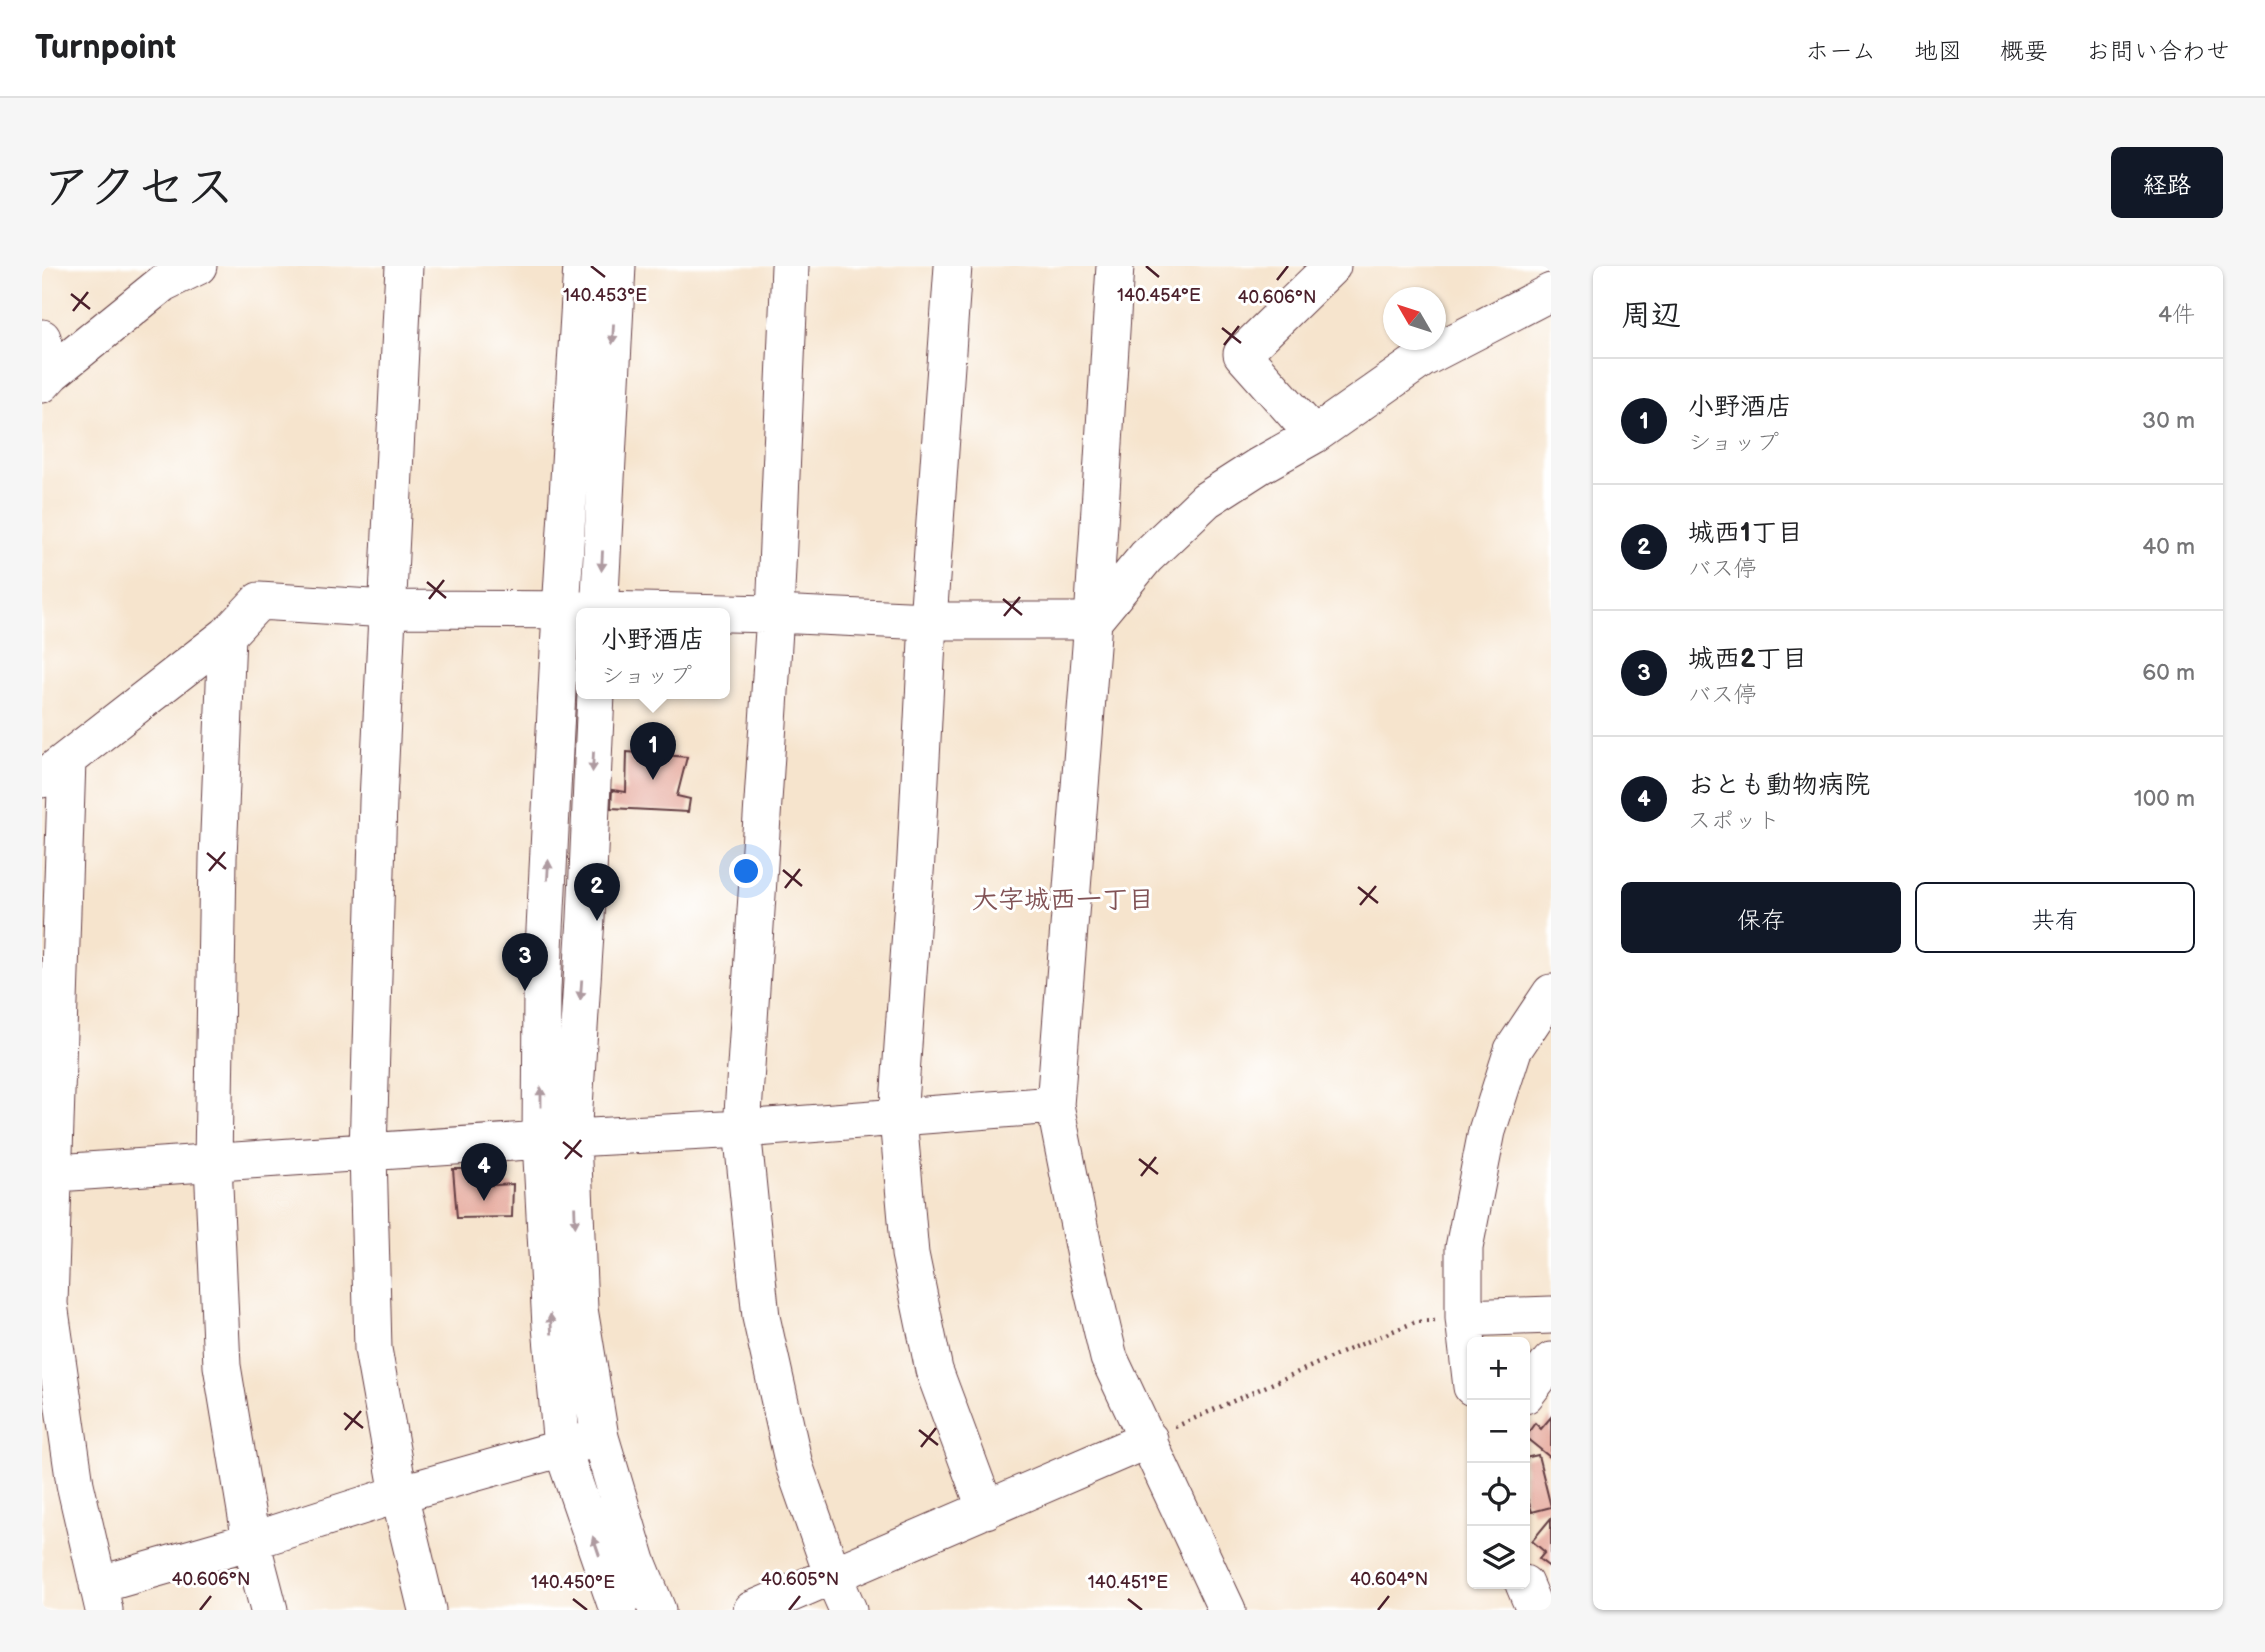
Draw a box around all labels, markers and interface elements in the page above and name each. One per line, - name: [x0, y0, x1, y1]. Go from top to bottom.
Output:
- text: Turnpoint: [35, 28, 176, 68]
- text: ホーム: [1805, 37, 1876, 66]
- text: 地図: [1914, 37, 1962, 66]
- text: 概要: [2000, 37, 2048, 66]
- text: お問い合わせ: [2086, 37, 2230, 66]
- button: 経路: [2111, 147, 2223, 218]
- text: アクセス: [42, 159, 235, 218]
- text: 140.453°E: [563, 285, 647, 306]
- text: 140.454°E: [1117, 285, 1201, 306]
- text: 40.606°N: [1237, 287, 1317, 308]
- north arrow: [1383, 287, 1446, 350]
- text: 周辺: [1621, 298, 1681, 334]
- text: 4件: [2158, 301, 2195, 329]
- one-way arrow: [608, 323, 619, 345]
- text: 小野酒店: [1688, 392, 1792, 423]
- text: 1: [1639, 407, 1649, 435]
- text: 30 m: [2142, 407, 2195, 435]
- text: ショップ: [1688, 429, 1779, 457]
- text: 城西1丁目: [1688, 518, 1803, 549]
- text: 2: [1637, 533, 1651, 561]
- text: 40 m: [2142, 533, 2195, 561]
- one-way arrow: [596, 551, 607, 573]
- text: バス停: [1688, 555, 1757, 583]
- popup: [576, 608, 730, 699]
- text: 小野酒店: [601, 625, 705, 656]
- text: 城西2丁目: [1688, 644, 1808, 675]
- text: 3: [1637, 659, 1651, 687]
- text: 60 m: [2142, 659, 2195, 687]
- text: ショップ: [601, 662, 692, 690]
- text: バス停: [1688, 681, 1757, 709]
- pin: 1: [630, 722, 676, 780]
- one-way arrow: [587, 752, 598, 774]
- text: おとも動物病院: [1688, 770, 1870, 801]
- text: 4: [1637, 785, 1651, 813]
- text: 100 m: [2134, 785, 2195, 813]
- text: スポット: [1688, 807, 1780, 835]
- your location: [729, 854, 763, 888]
- one-way arrow: [542, 859, 553, 881]
- pin: 2: [574, 863, 620, 921]
- button: 保存: [1621, 882, 1901, 953]
- button: 共有: [1915, 882, 2195, 953]
- district label: 大字城西一丁目: [972, 885, 1154, 916]
- pin: 3: [502, 933, 548, 991]
- one-way arrow: [576, 979, 587, 1001]
- one-way arrow: [535, 1086, 547, 1108]
- pin: 4: [461, 1143, 507, 1201]
- one-way arrow: [570, 1206, 581, 1228]
- one-way arrow: [545, 1313, 556, 1335]
- map controls: [1467, 1337, 1530, 1589]
- button: +: [1467, 1337, 1530, 1400]
- button: −: [1467, 1400, 1530, 1463]
- button: locate: [1467, 1463, 1530, 1526]
- button: layers: [1467, 1526, 1530, 1589]
- one-way arrow: [590, 1535, 601, 1556]
- text: 40.606°N: [171, 1569, 251, 1590]
- text: 40.605°N: [761, 1569, 839, 1590]
- text: 40.604°N: [1350, 1569, 1428, 1590]
- text: 140.450°E: [531, 1572, 615, 1593]
- text: 140.451°E: [1088, 1572, 1168, 1593]

